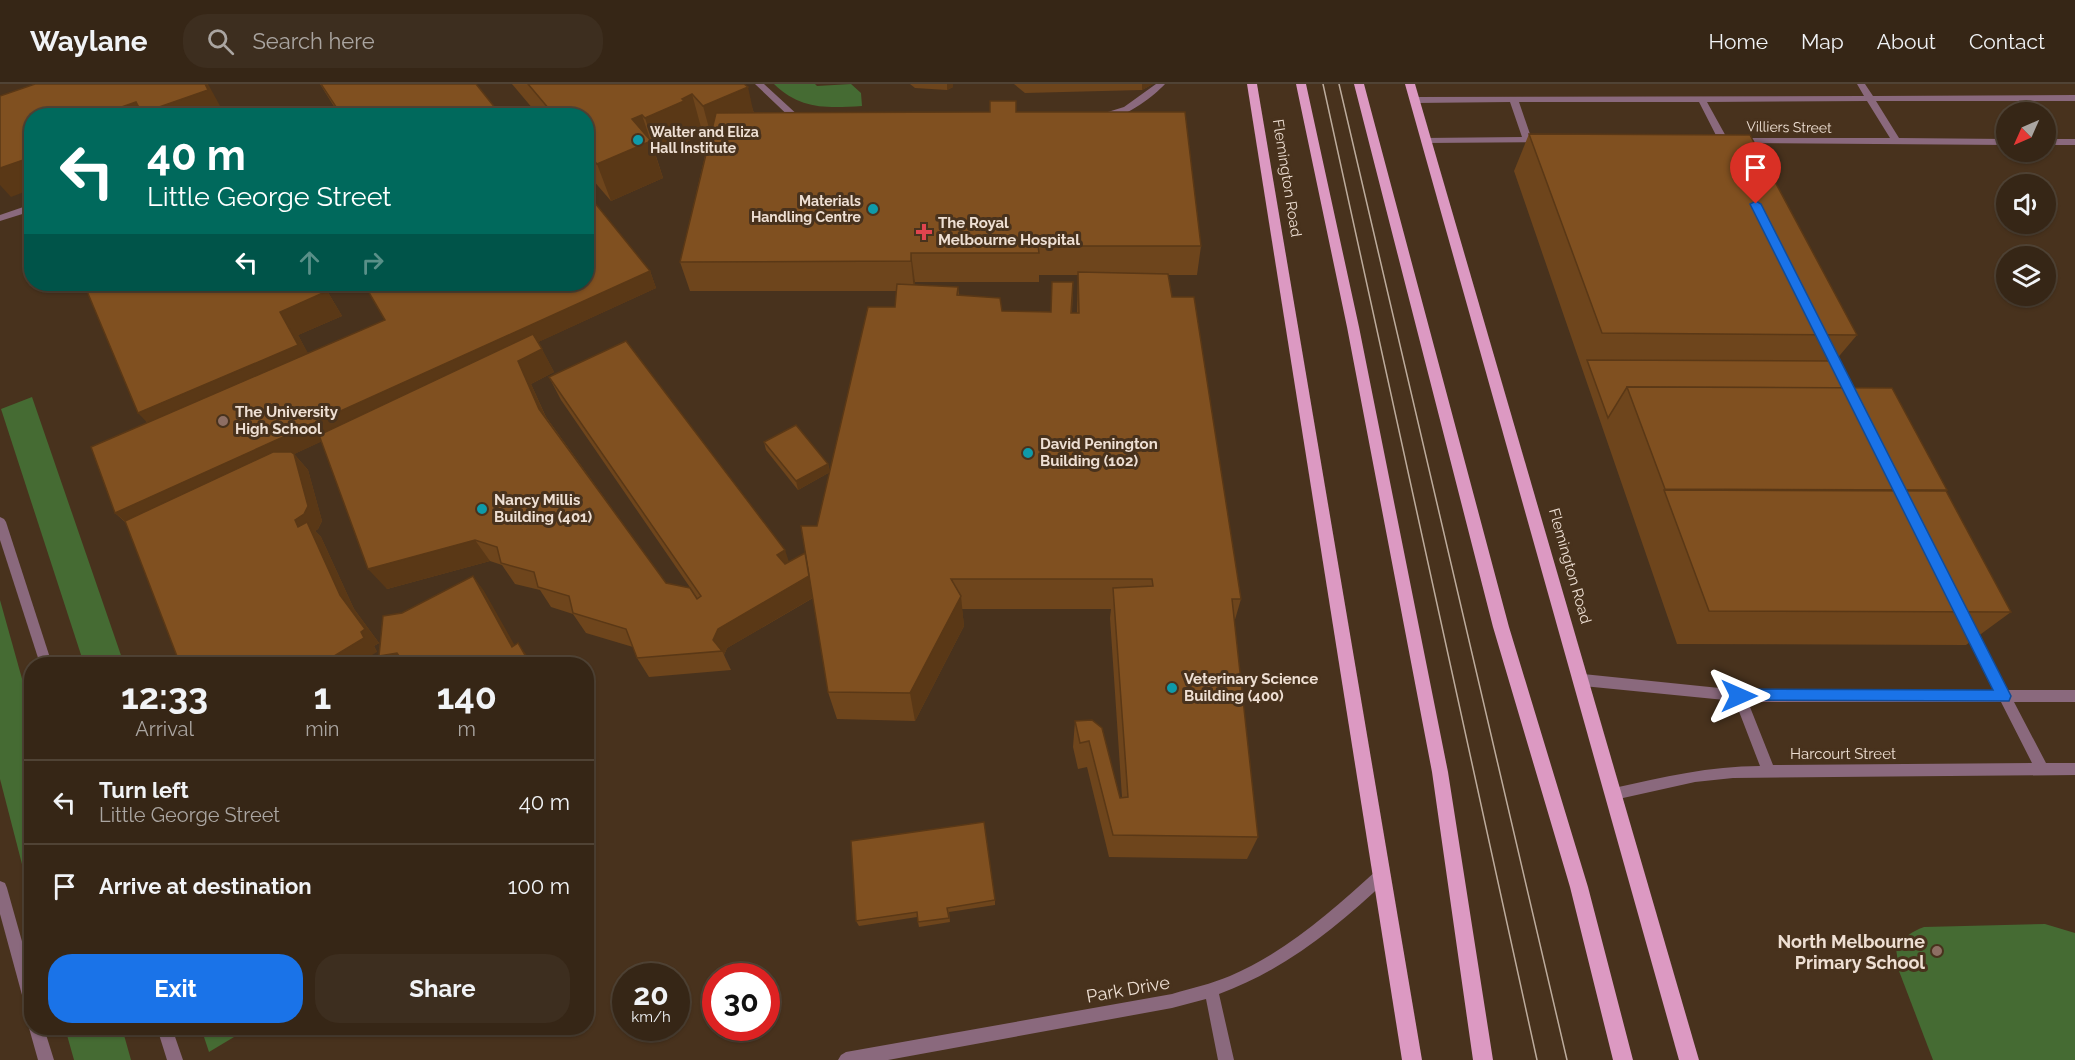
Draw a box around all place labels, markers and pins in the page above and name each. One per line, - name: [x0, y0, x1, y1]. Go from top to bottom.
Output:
- place label: Walter and Eliza Hall Institute: [650, 124, 759, 156]
- marker: Walter and Eliza Hall Institute: [631, 133, 645, 147]
- pin: [1730, 142, 1781, 204]
- place label: Materials Handling Centre: [751, 193, 862, 225]
- marker: Materials Handling Centre: [866, 202, 880, 216]
- place label: The Royal Melbourne Hospital: [938, 214, 1080, 249]
- marker: The Royal Melbourne Hospital: [915, 223, 933, 241]
- place label: The University High School: [235, 403, 339, 438]
- marker: The University High School: [216, 414, 230, 428]
- place label: David Penington Building (102): [1040, 435, 1158, 470]
- marker: David Penington Building (102): [1021, 446, 1035, 460]
- place label: Nancy Millis Building (401): [494, 491, 593, 526]
- marker: Nancy Millis Building (401): [475, 502, 489, 516]
- place label: Veterinary Science Building (400): [1184, 670, 1318, 705]
- marker: Veterinary Science Building (400): [1165, 681, 1179, 695]
- place label: North Melbourne Primary School: [1777, 931, 1925, 973]
- marker: North Melbourne Primary School: [1930, 944, 1944, 958]

